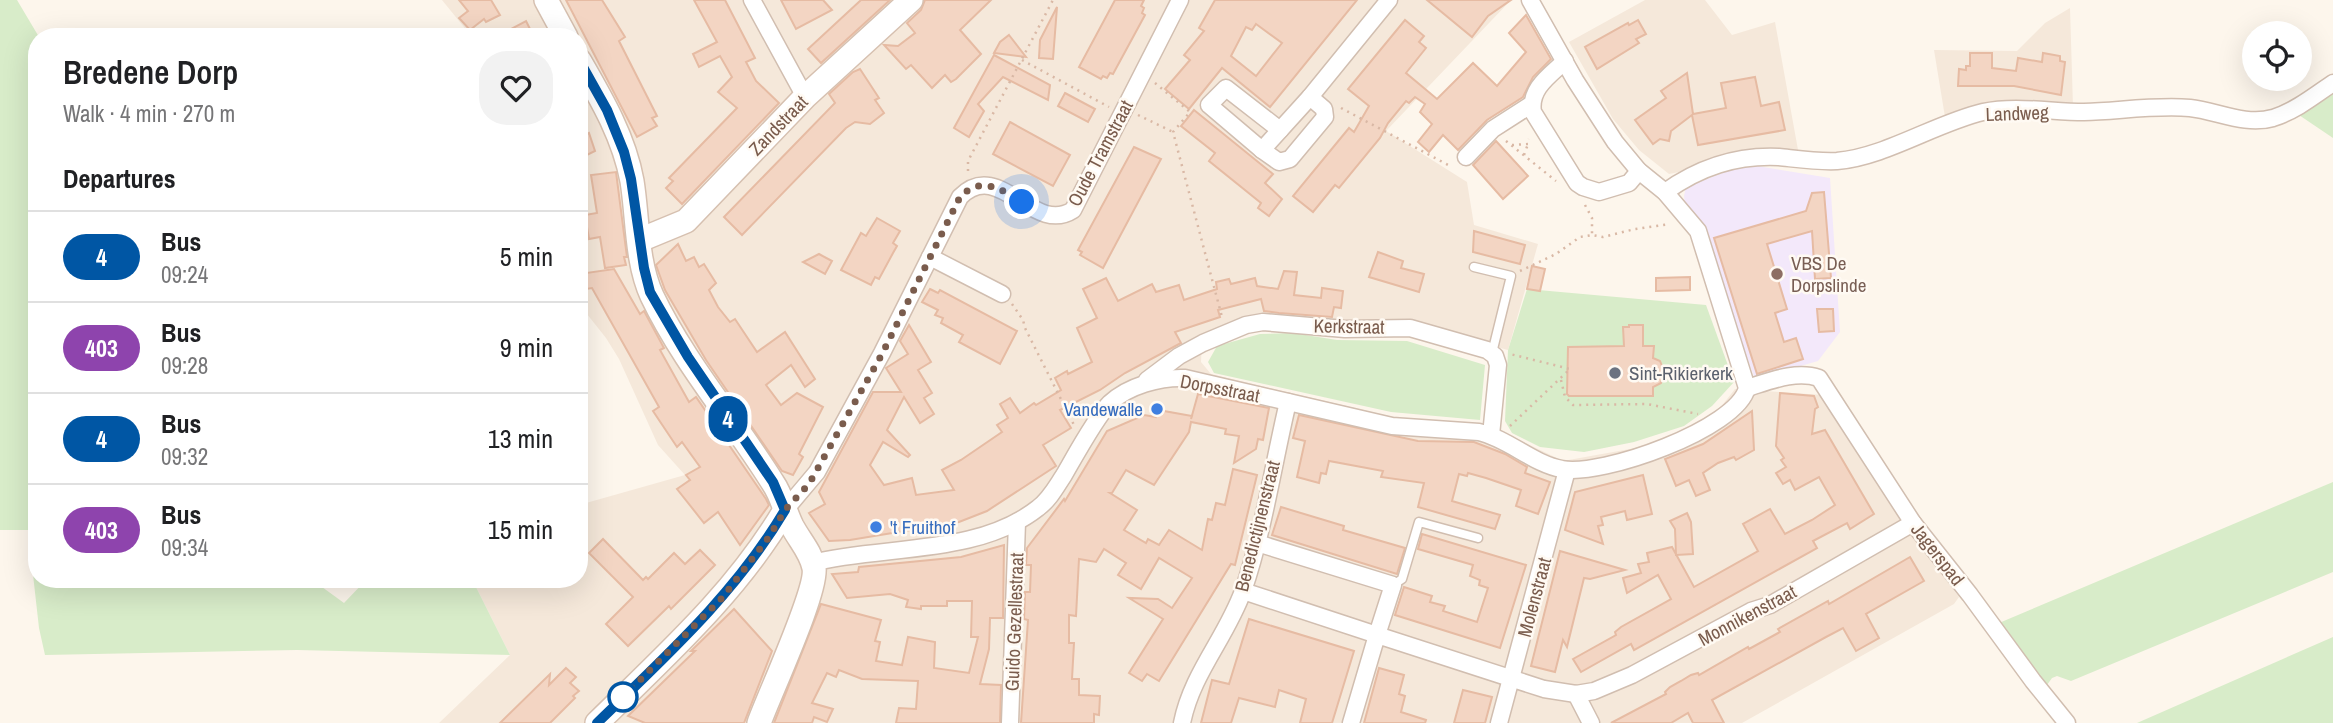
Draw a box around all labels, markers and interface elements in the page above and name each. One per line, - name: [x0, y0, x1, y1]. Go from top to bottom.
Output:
- map controls: [2242, 21, 2312, 91]
- button: locate: [2242, 21, 2312, 91]
- text: Bredene Dorp: [63, 50, 238, 94]
- button: heart: [479, 51, 553, 125]
- street label: Zandstraat: [743, 89, 814, 161]
- street label: Oude Tramstraat: [1061, 95, 1139, 211]
- text: Walk · 4 min · 270 m: [63, 98, 235, 129]
- street label: Landweg: [1985, 99, 2049, 127]
- text: Departures: [63, 161, 176, 196]
- your location: [1004, 184, 1039, 219]
- text: Bus: [161, 224, 201, 259]
- text: 5 min: [500, 239, 553, 274]
- text: 4: [96, 241, 107, 273]
- place label: VBS De Dorpslinde: [1791, 250, 1866, 298]
- text: 09:24: [161, 259, 208, 290]
- marker: VBS De Dorpslinde: [1769, 266, 1785, 282]
- street label: Kerkstraat: [1313, 312, 1385, 340]
- text: Bus: [161, 315, 201, 350]
- text: 9 min: [500, 330, 553, 365]
- text: 403: [85, 332, 118, 364]
- text: 09:28: [161, 350, 208, 381]
- place label: Sint-Rikierkerk: [1629, 360, 1733, 386]
- marker: Sint-Rikierkerk: [1607, 365, 1623, 381]
- street label: Dorpsstraat: [1178, 368, 1263, 409]
- line badge: 4: [705, 396, 751, 442]
- place label: Vandewalle: [1064, 396, 1143, 422]
- marker: Vandewalle: [1149, 401, 1165, 417]
- text: 4: [723, 403, 733, 435]
- text: Bus: [161, 406, 201, 441]
- text: 13 min: [488, 421, 553, 456]
- text: 4: [96, 423, 107, 455]
- text: 09:32: [161, 441, 208, 472]
- street label: Benedictijnenstraat: [1228, 457, 1286, 594]
- text: Bus: [161, 497, 201, 532]
- text: 15 min: [488, 512, 553, 547]
- text: 403: [85, 514, 118, 546]
- place label: 't Fruithof: [890, 514, 956, 540]
- street label: Jagerspad: [1905, 517, 1971, 591]
- marker: 't Fruithof: [868, 519, 884, 535]
- text: 09:34: [161, 532, 208, 563]
- street label: Guido Gezellestraat: [999, 552, 1029, 692]
- street label: Molenstraat: [1511, 554, 1557, 640]
- street label: Monnikenstraat: [1693, 578, 1801, 652]
- unlabelled marker: [608, 682, 638, 712]

